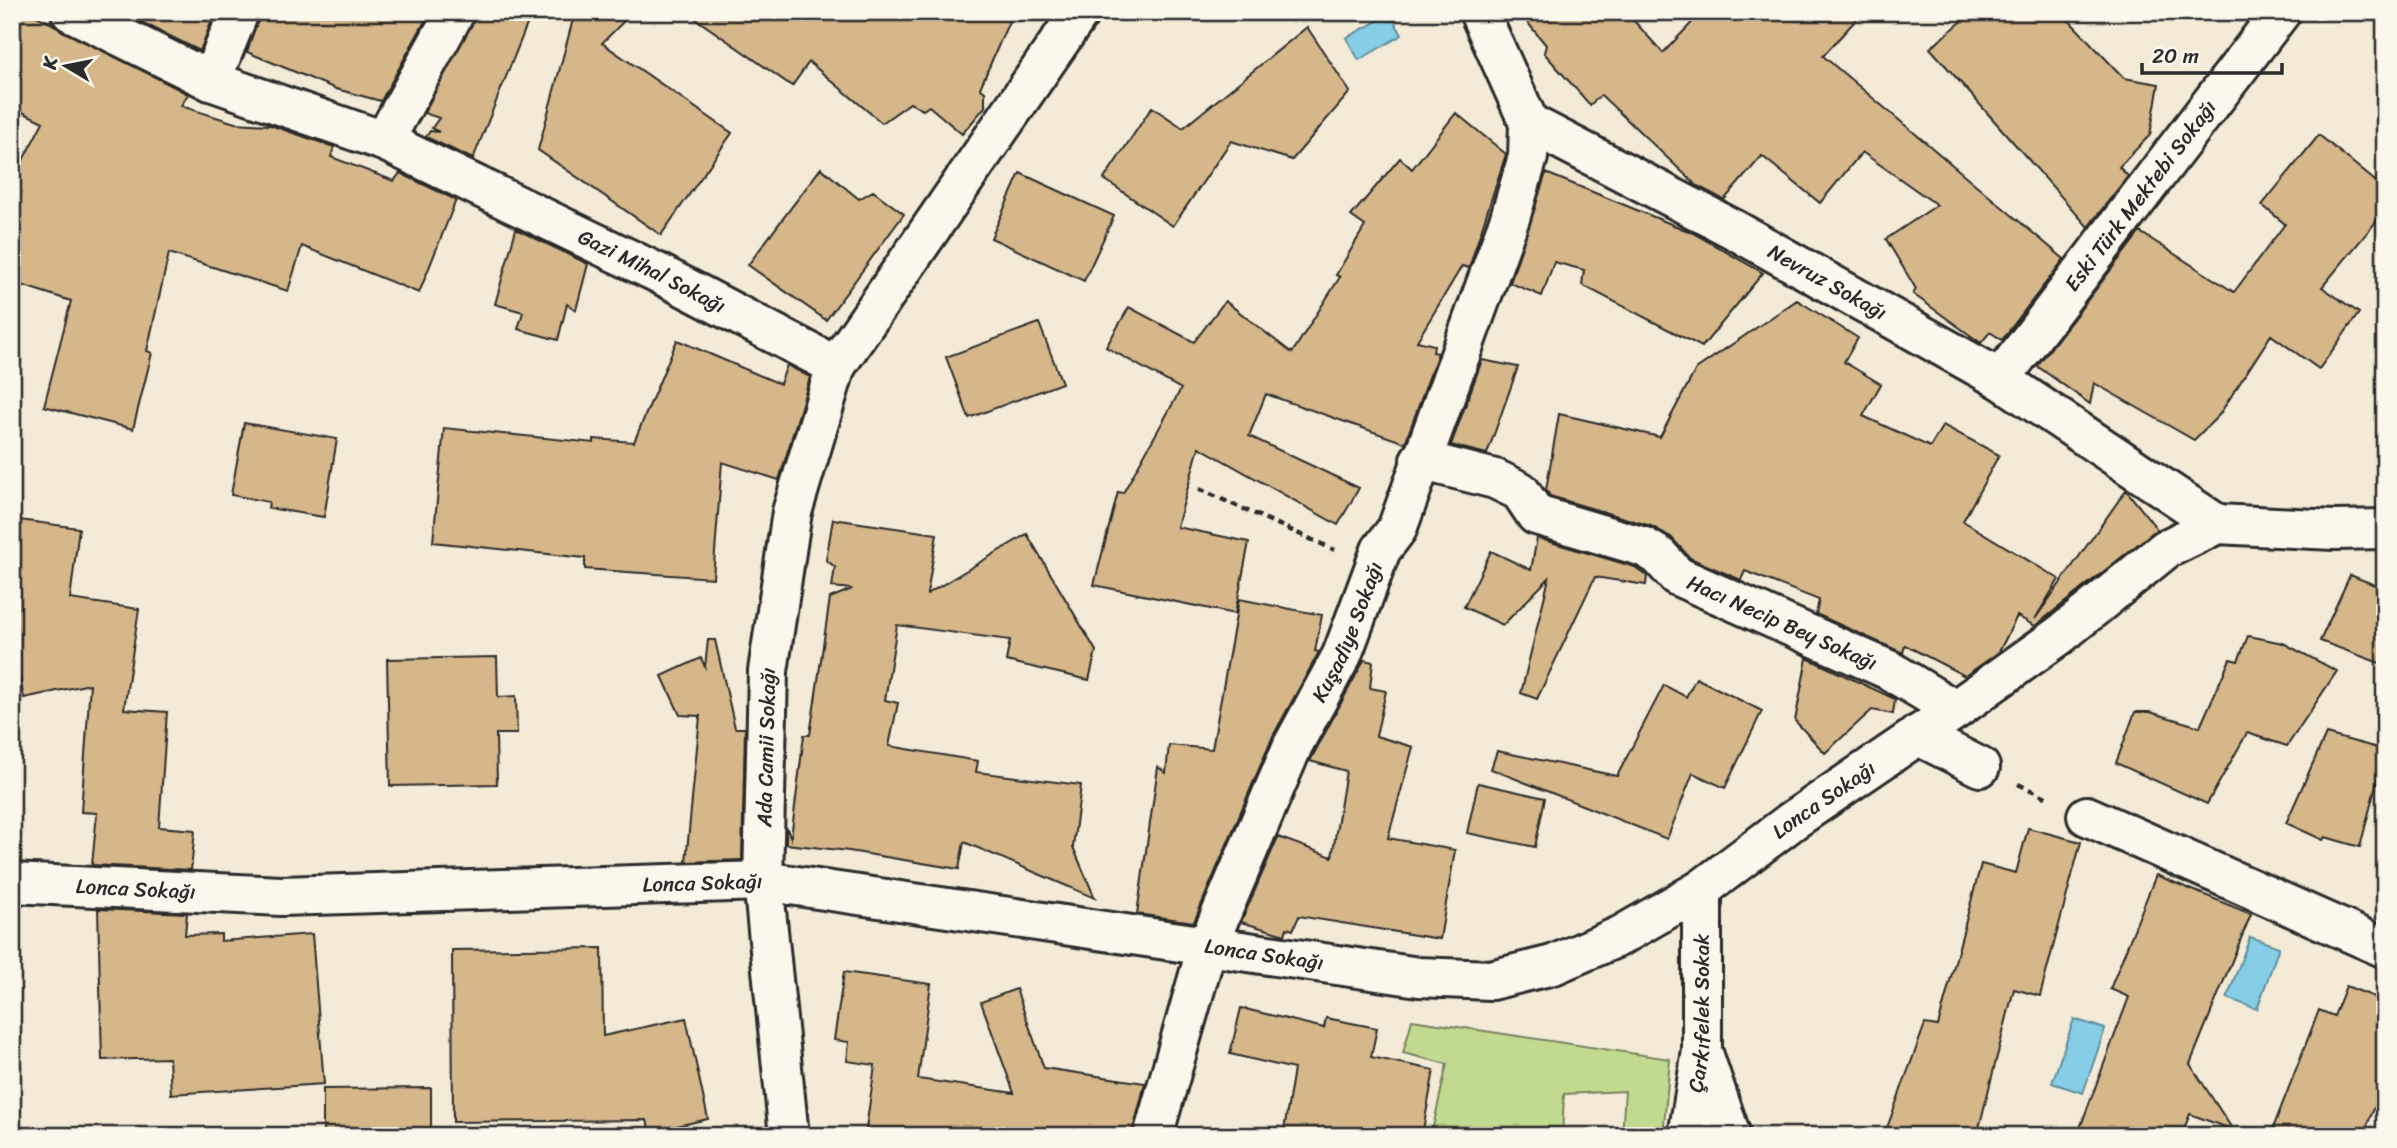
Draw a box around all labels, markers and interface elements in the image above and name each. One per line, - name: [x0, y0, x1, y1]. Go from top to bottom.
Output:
- north arrow: [32, 32, 102, 102]
- scale bar: [2142, 32, 2282, 76]
- text: 20 m: [2152, 37, 2199, 75]
- text: K: [32, 53, 67, 73]
- street label: Eski Türk Mektebi Sokağı: [2054, 91, 2227, 300]
- street label: Gazi Mihal Sokağı: [571, 218, 733, 324]
- street label: Nevruz Sokağı: [1761, 233, 1895, 331]
- street label: Kuşadiye Sokağı: [1301, 556, 1394, 710]
- street label: Hacı Necip Bey Sokağı: [1681, 564, 1884, 682]
- street label: Ada Camii Sokağı: [745, 665, 787, 829]
- street label: Lonca Sokağı: [1763, 750, 1884, 849]
- street label: Lonca Sokağı: [642, 862, 763, 904]
- street label: Lonca Sokağı: [75, 867, 197, 911]
- street label: Lonca Sokağı: [1202, 927, 1326, 982]
- street label: Çarkıfelek Sokak: [1676, 934, 1721, 1095]

